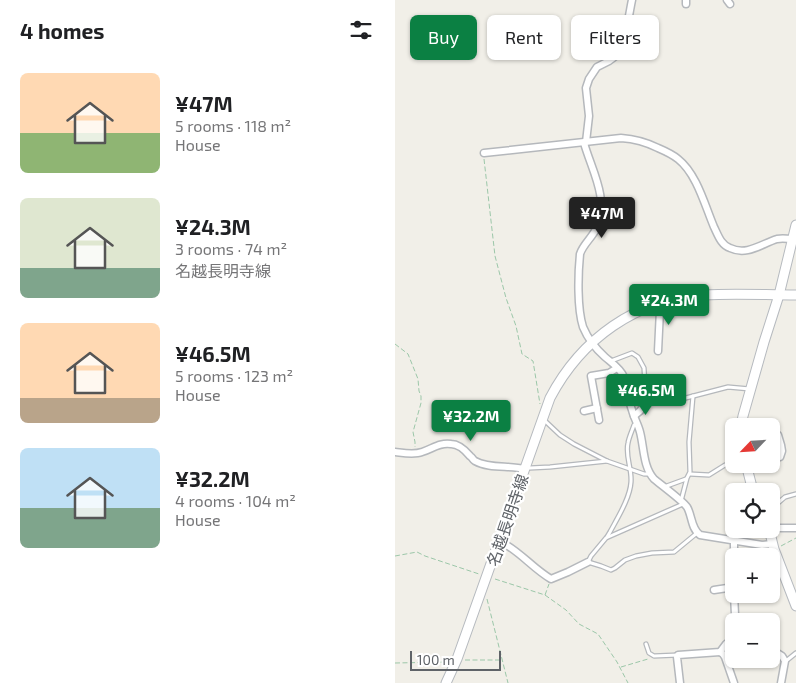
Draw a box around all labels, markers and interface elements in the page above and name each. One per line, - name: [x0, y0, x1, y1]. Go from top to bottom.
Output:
- chip: Buy: [410, 15, 477, 60]
- chip: Rent: [487, 15, 561, 60]
- chip: Filters: [571, 15, 659, 60]
- icon: filters: [347, 16, 375, 44]
- text: 4 homes: [20, 18, 104, 43]
- text: ¥47M: [175, 91, 233, 116]
- icon: home: [60, 93, 120, 153]
- text: 5 rooms · 118 m²: [175, 116, 291, 135]
- text: House: [175, 135, 221, 154]
- pin: ¥47M: [572, 196, 632, 239]
- text: ¥47M: [580, 203, 624, 222]
- text: ¥24.3M: [175, 214, 251, 239]
- icon: home: [60, 218, 120, 278]
- text: 3 rooms · 74 m²: [175, 239, 287, 258]
- text: 名越長明寺線: [175, 261, 271, 280]
- pin: ¥24.3M: [628, 284, 710, 326]
- text: ¥24.3M: [640, 290, 698, 309]
- text: ¥46.5M: [175, 341, 251, 366]
- icon: home: [60, 343, 120, 403]
- text: 5 rooms · 123 m²: [175, 366, 293, 385]
- pin: ¥46.5M: [605, 374, 687, 416]
- text: ¥46.5M: [617, 380, 675, 399]
- text: House: [175, 385, 221, 404]
- pin: ¥32.2M: [430, 400, 512, 442]
- text: ¥32.2M: [443, 406, 499, 425]
- north arrow: [725, 418, 780, 472]
- map controls: [725, 418, 780, 668]
- text: ¥32.2M: [175, 466, 250, 491]
- icon: home: [60, 468, 120, 528]
- street label: 名越長明寺線: [482, 472, 532, 568]
- button: locate: [725, 483, 780, 538]
- text: 4 rooms · 104 m²: [175, 491, 296, 510]
- text: House: [175, 510, 221, 529]
- button: +: [725, 548, 780, 603]
- button: −: [725, 613, 780, 668]
- scale bar: [410, 648, 501, 671]
- text: 100 m: [417, 651, 455, 668]

